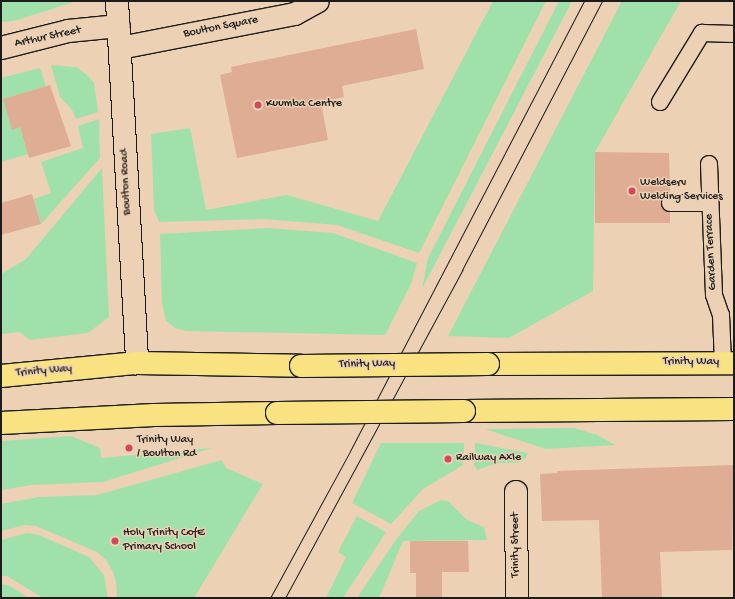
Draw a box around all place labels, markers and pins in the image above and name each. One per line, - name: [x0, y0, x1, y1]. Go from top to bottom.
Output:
- place label: Kuumba Centre: [266, 98, 342, 112]
- marker: Kuumba Centre: [253, 100, 263, 110]
- place label: Weldserv Welding Services: [640, 177, 723, 205]
- marker: Weldserv Welding Services: [627, 186, 637, 196]
- place label: Trinity Way / Boulton Rd: [137, 434, 196, 462]
- marker: Trinity Way / Boulton Rd: [124, 443, 134, 453]
- place label: Railway Axle: [456, 452, 521, 466]
- marker: Railway Axle: [443, 454, 453, 464]
- place label: Holy Trinity CofE Primary School: [123, 527, 205, 555]
- marker: Holy Trinity CofE Primary School: [110, 536, 120, 546]

